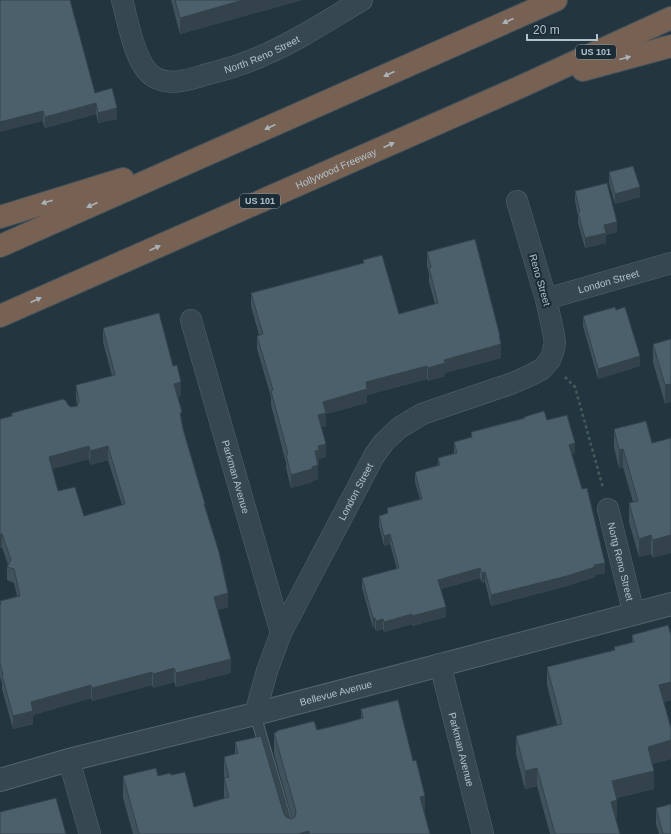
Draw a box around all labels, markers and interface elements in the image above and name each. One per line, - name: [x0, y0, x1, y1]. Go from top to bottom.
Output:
- scale bar: [527, 16, 597, 42]
- one-way arrow: [502, 18, 514, 25]
- text: 20 m: [533, 23, 560, 37]
- street label: North Reno Street: [223, 33, 301, 75]
- road number: US 101: [576, 45, 616, 59]
- one-way arrow: [620, 55, 632, 61]
- one-way arrow: [383, 71, 395, 77]
- one-way arrow: [264, 124, 276, 130]
- one-way arrow: [383, 142, 395, 148]
- street label: Hollywood Freeway: [294, 145, 378, 191]
- road number: US 101: [240, 194, 280, 208]
- one-way arrow: [40, 199, 52, 205]
- one-way arrow: [87, 202, 98, 208]
- one-way arrow: [149, 245, 160, 251]
- street label: Reno Street: [527, 253, 553, 307]
- street label: London Street: [577, 267, 640, 295]
- one-way arrow: [30, 297, 41, 303]
- street label: Parkman Avenue: [220, 439, 252, 515]
- street label: London Street: [336, 461, 375, 522]
- street label: Nortg Reno Street: [606, 521, 636, 602]
- street label: Bellevue Avenue: [298, 678, 374, 707]
- street label: Parkman Avenue: [447, 711, 476, 788]

